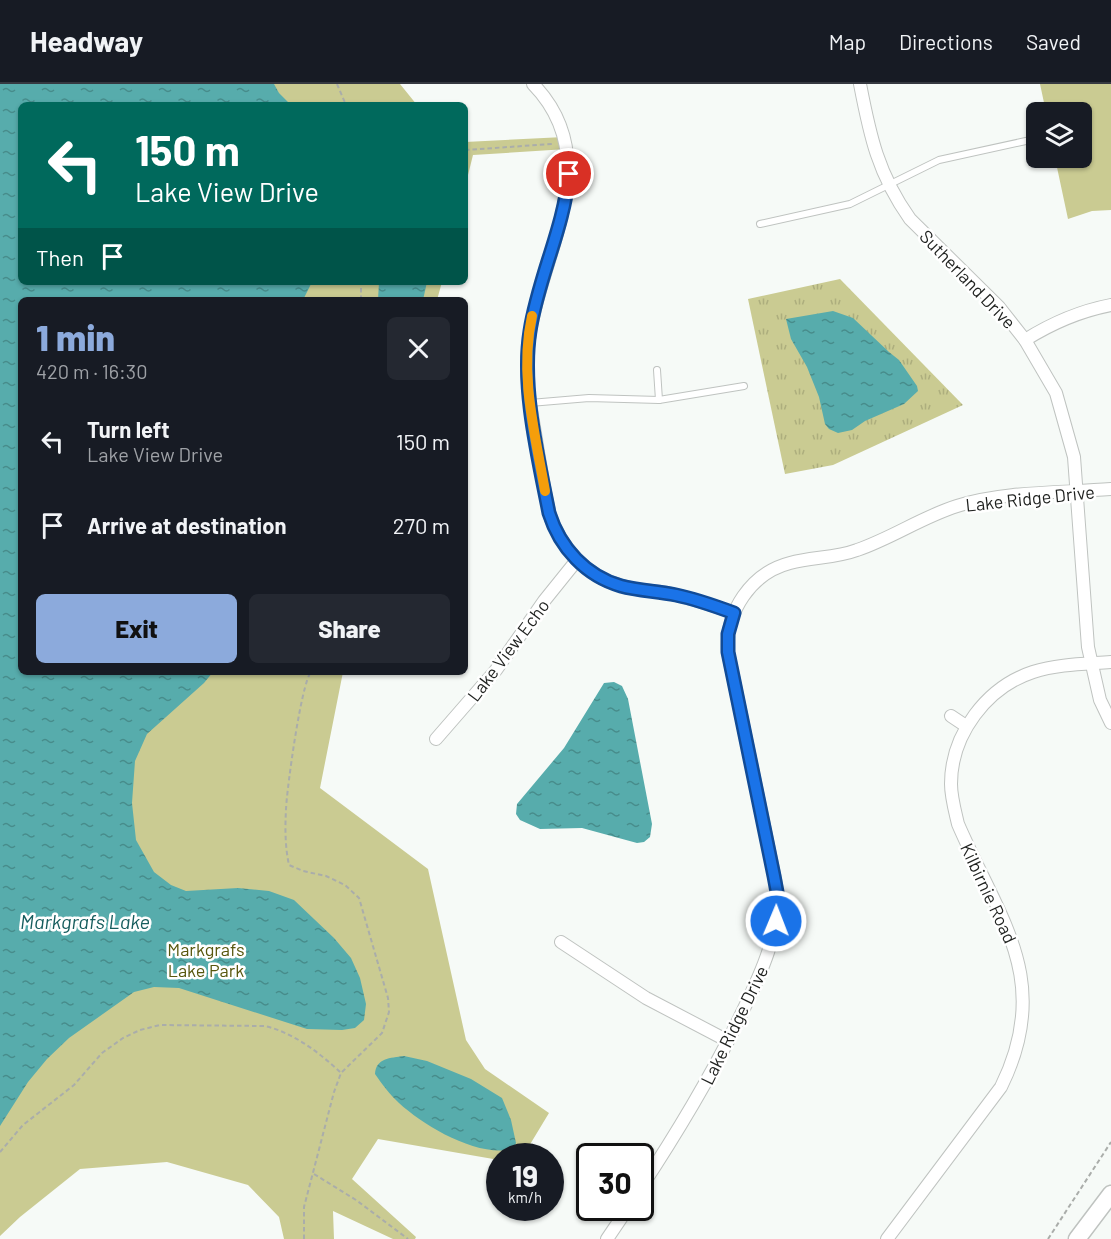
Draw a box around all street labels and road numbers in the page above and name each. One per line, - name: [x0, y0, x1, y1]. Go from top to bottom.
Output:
- street label: Sutherland Drive: [915, 225, 1021, 333]
- street label: Lake Ridge Drive: [964, 480, 1096, 516]
- street label: Lake View Echo: [462, 595, 554, 705]
- street label: Kilbirnie Road: [956, 839, 1022, 947]
- street label: Lake Ridge Drive: [696, 962, 772, 1088]

